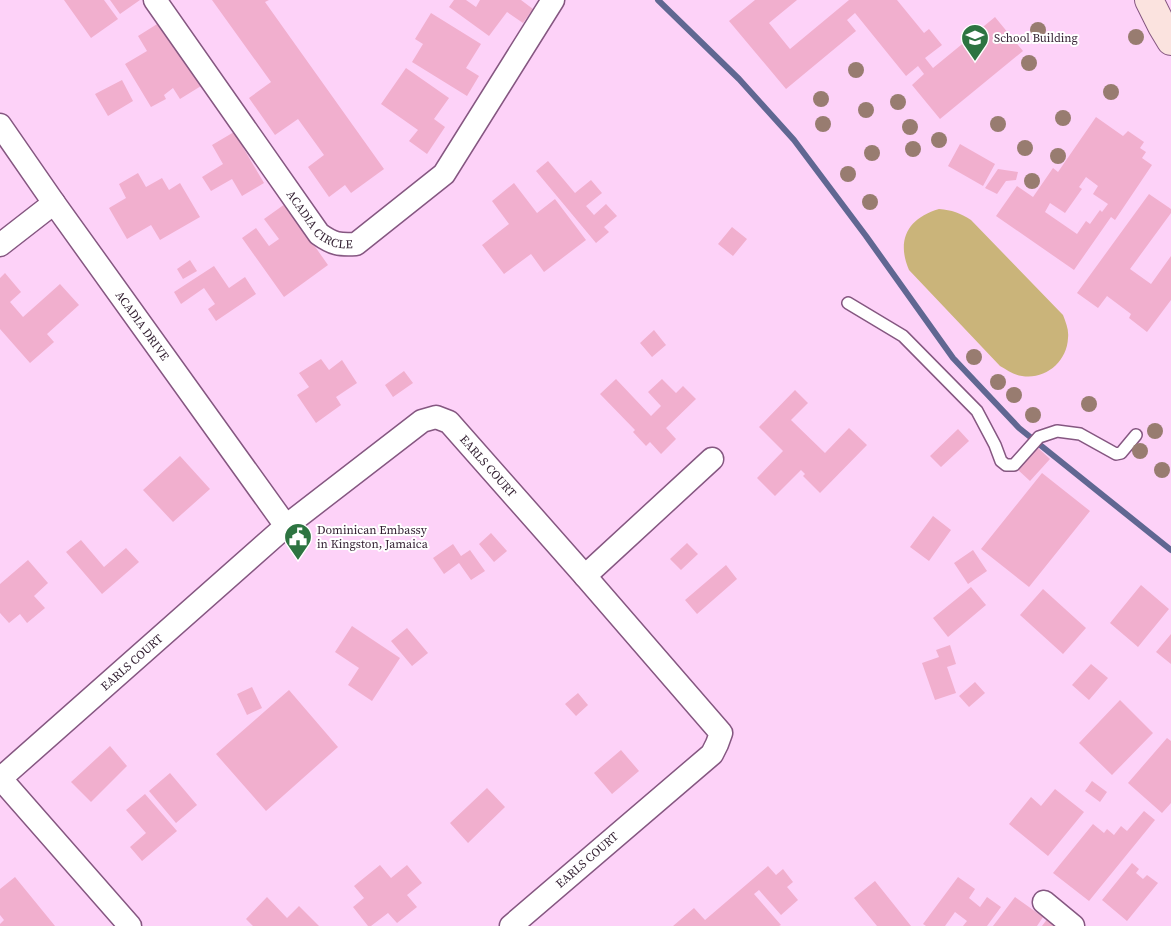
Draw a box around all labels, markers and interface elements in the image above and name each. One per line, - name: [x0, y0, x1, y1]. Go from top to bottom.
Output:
- school or university icon: School Building: [960, 23, 990, 62]
- place label: School Building: [994, 30, 1078, 46]
- street label: ACADIA CIRCLE: [283, 187, 353, 252]
- street label: ACADIA DRIVE: [112, 288, 173, 364]
- street label: EARLS COURT: [456, 432, 520, 501]
- public building icon: Dominican Embassy in Kingston, Jamaica: [283, 522, 313, 561]
- place label: Dominican Embassy in Kingston, Jamaica: [317, 522, 429, 552]
- street label: EARLS COURT: [97, 630, 167, 694]
- street label: EARLS COURT: [552, 828, 622, 892]

